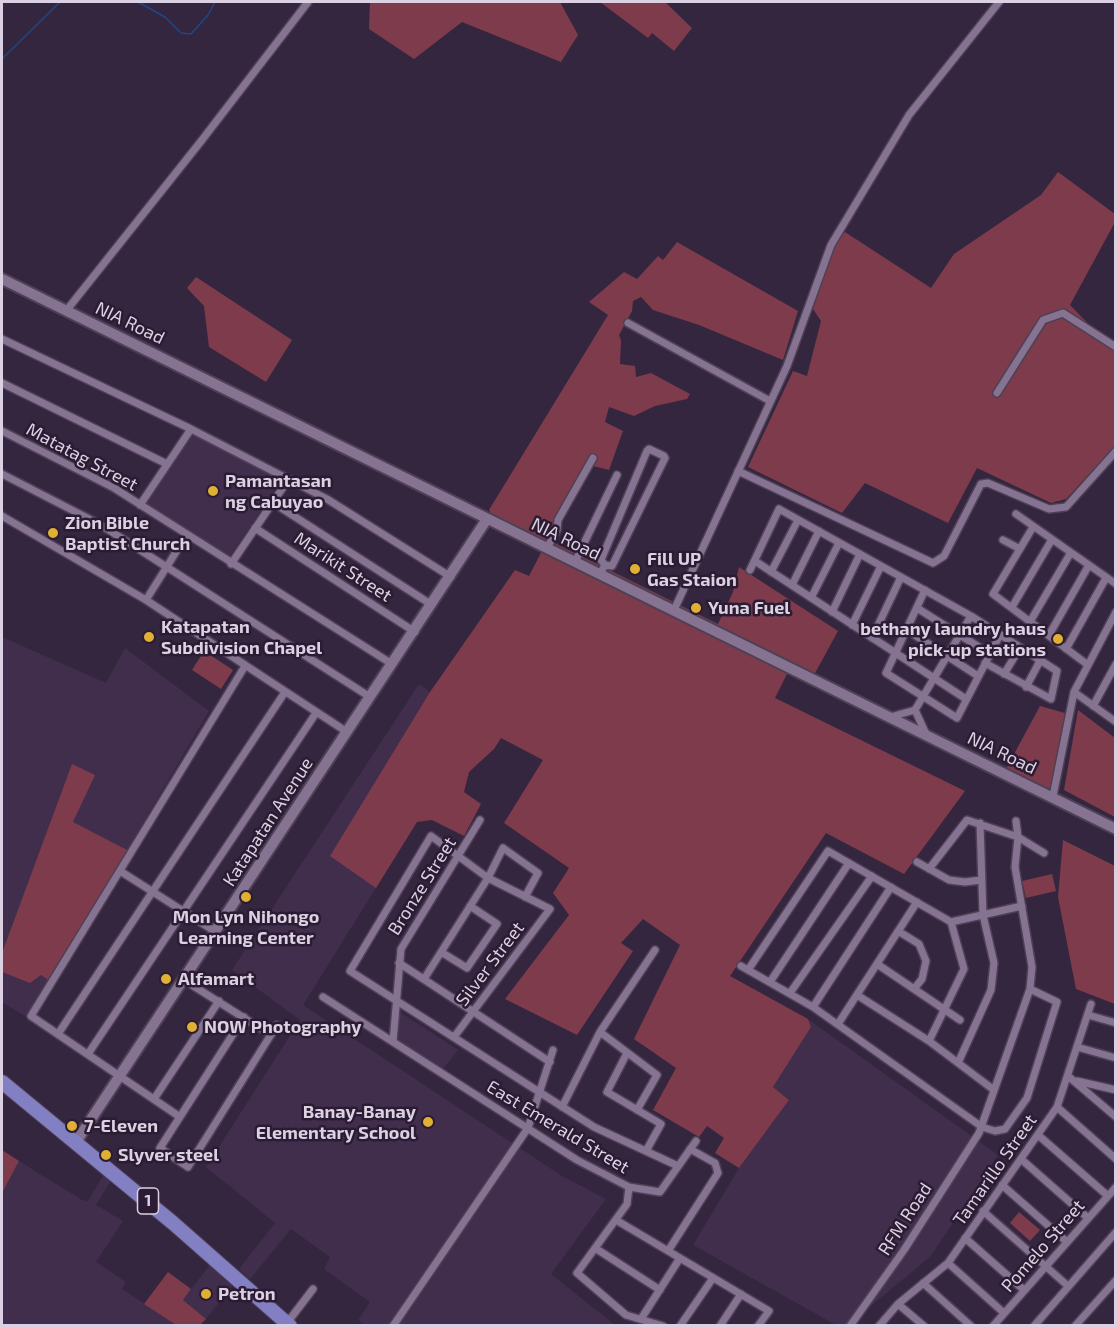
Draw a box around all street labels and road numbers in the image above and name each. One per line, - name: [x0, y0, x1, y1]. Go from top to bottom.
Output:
- street label: NIA Road: [92, 297, 168, 349]
- street label: Matatag Street: [23, 419, 141, 495]
- street label: NIA Road: [528, 513, 604, 565]
- street label: Marikit Street: [290, 527, 396, 607]
- street label: NIA Road: [964, 727, 1040, 779]
- street label: Katapatan Avenue: [218, 754, 318, 890]
- street label: Bronze Street: [383, 833, 461, 939]
- street label: Silver Street: [451, 918, 529, 1010]
- street label: East Emerald Street: [483, 1076, 633, 1178]
- street label: Tamarillo Street: [949, 1110, 1041, 1230]
- street label: RFM Road: [874, 1179, 936, 1259]
- road number: 1: [138, 1188, 158, 1214]
- street label: Pomelo Street: [997, 1195, 1089, 1297]

